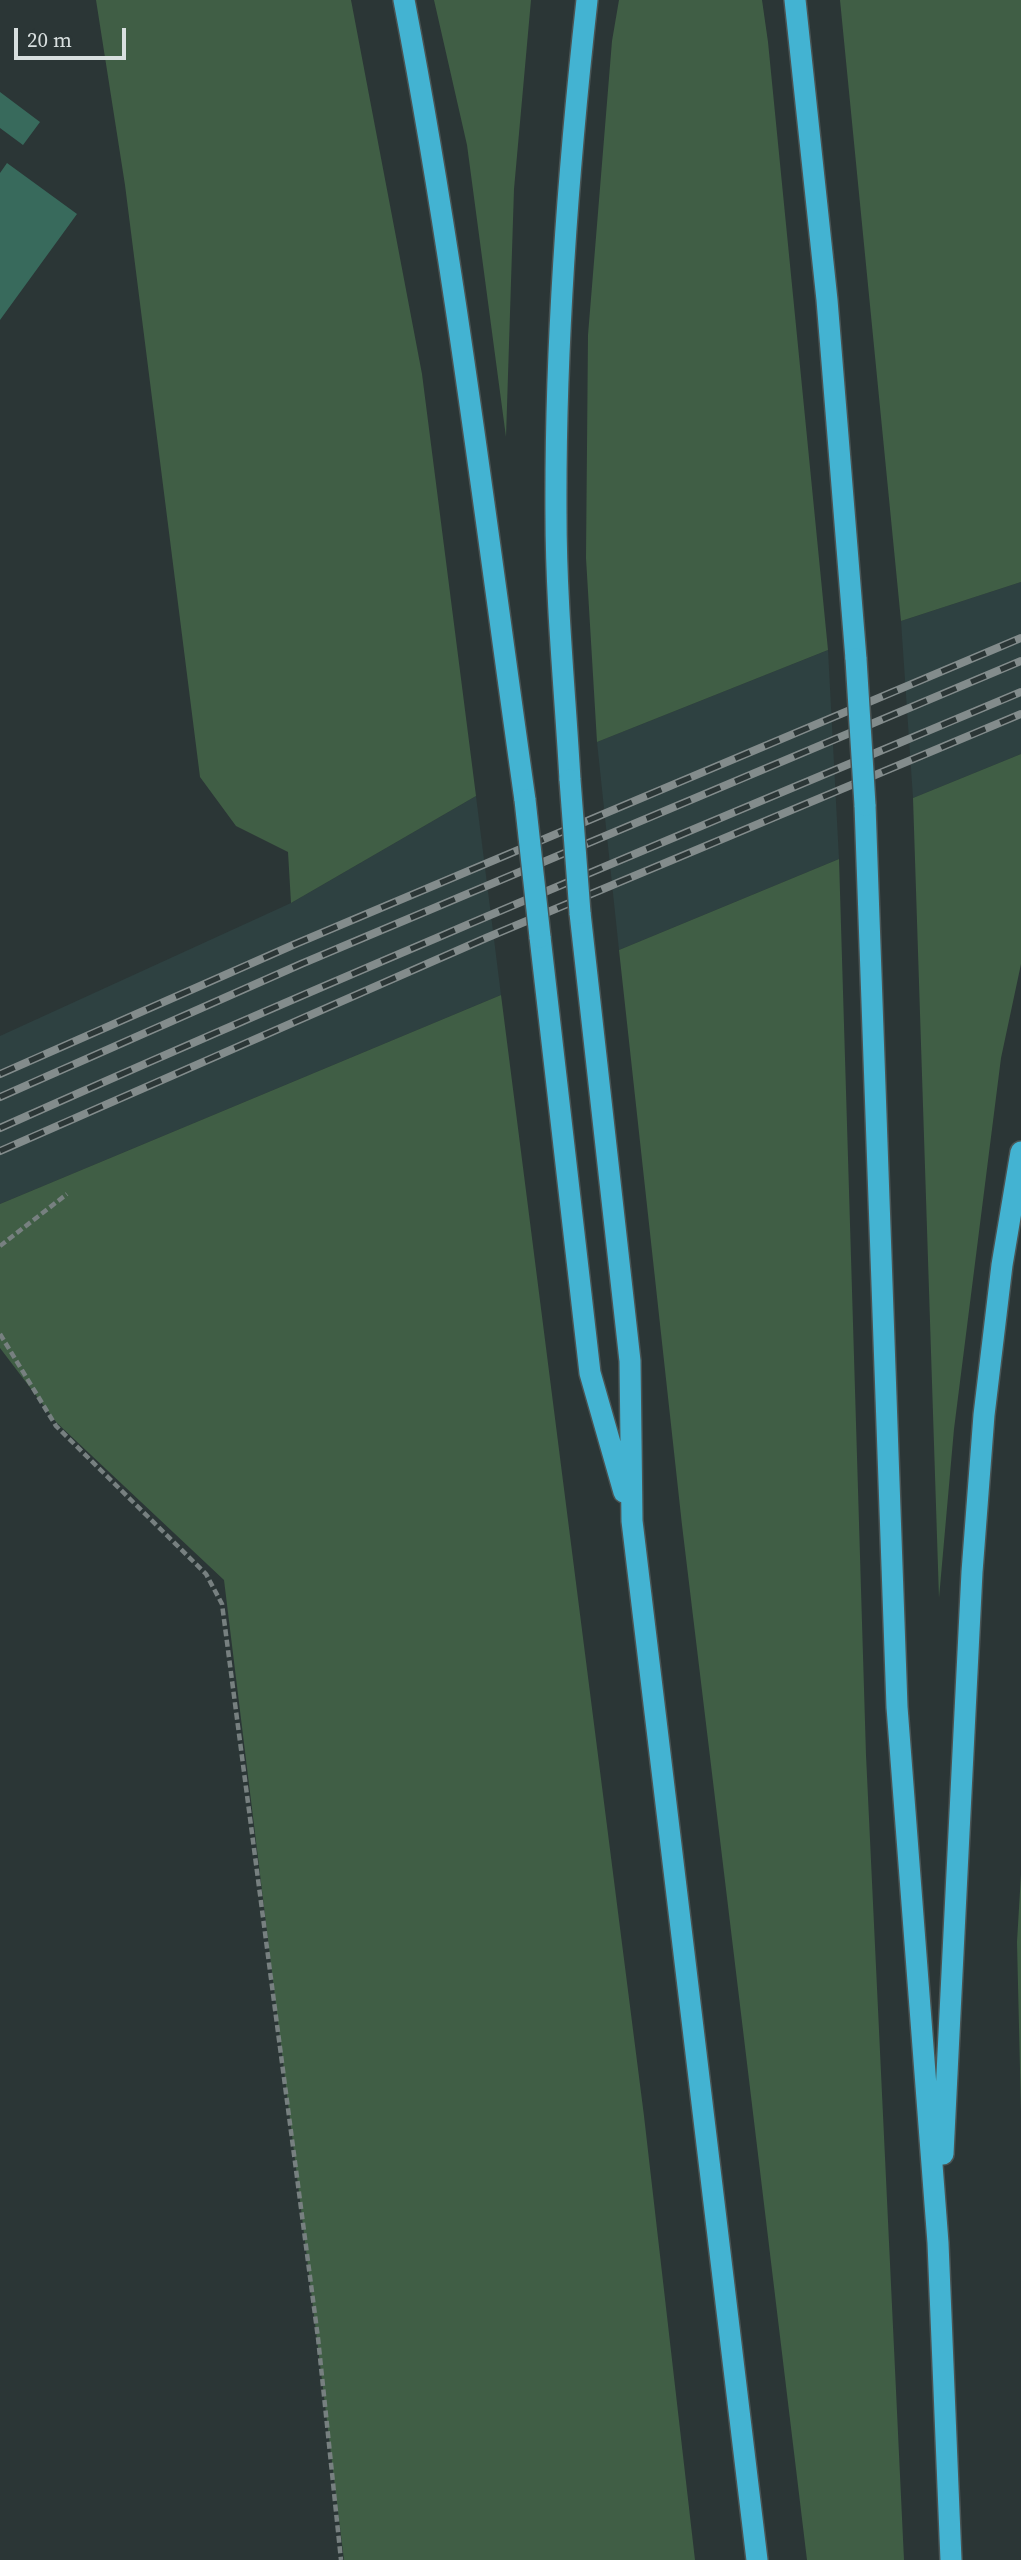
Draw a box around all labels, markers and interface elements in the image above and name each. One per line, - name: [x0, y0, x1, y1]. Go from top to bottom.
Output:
- scale bar: [18, 14, 130, 58]
- text: 20 m: [27, 25, 72, 54]

